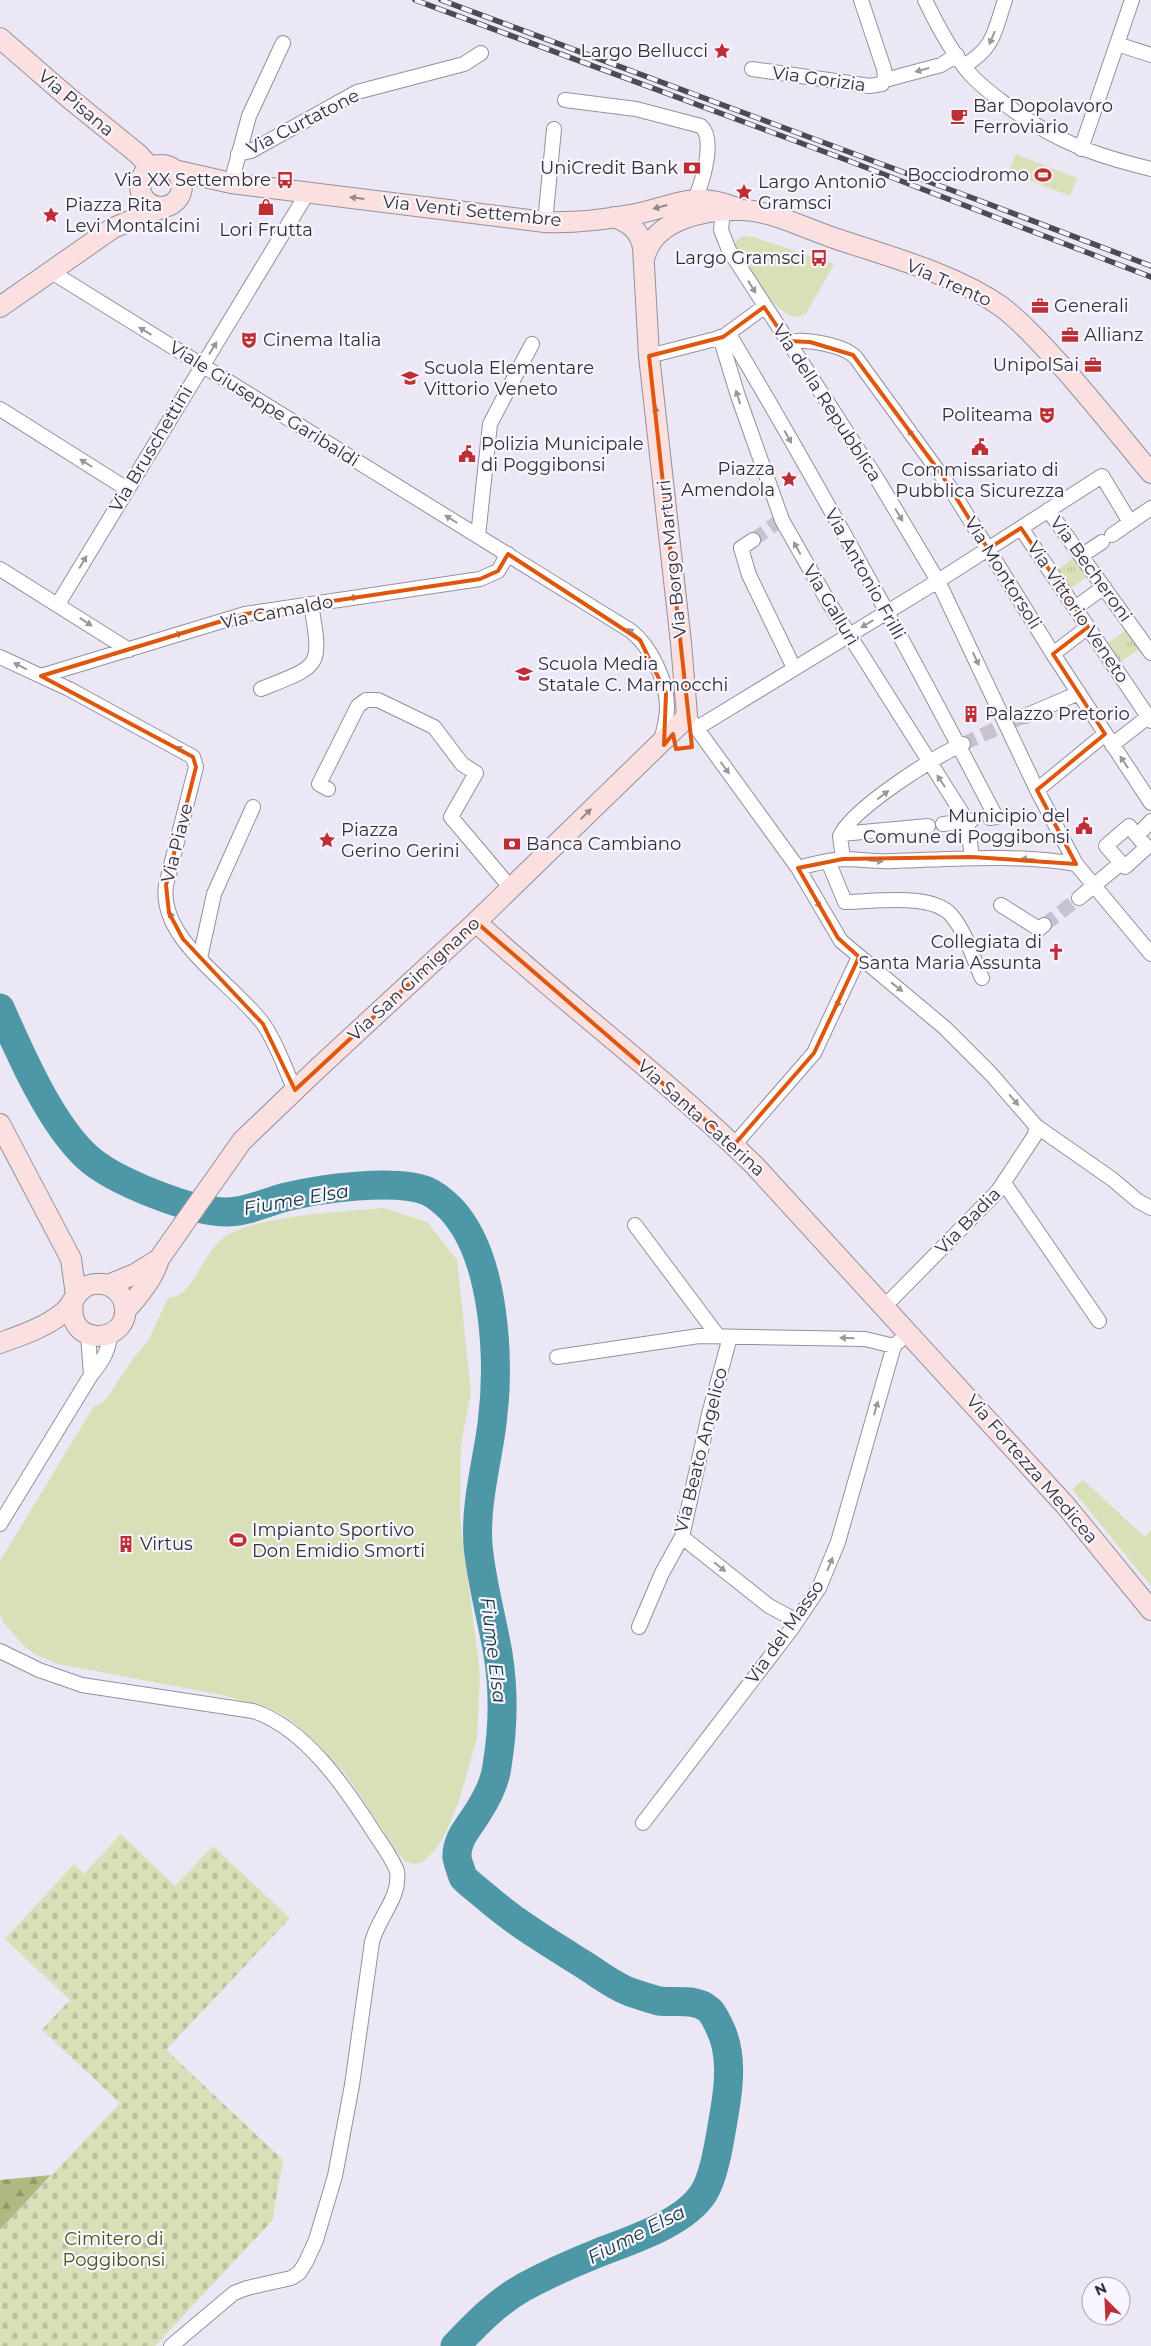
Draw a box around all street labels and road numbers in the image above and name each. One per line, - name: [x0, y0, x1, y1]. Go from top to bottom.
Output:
- street label: Via Gorizia: [771, 62, 867, 96]
- street label: Via Pisana: [34, 65, 118, 141]
- street label: Via Curtatone: [243, 84, 363, 160]
- street label: Via Venti Settembre: [381, 191, 563, 231]
- street label: Via Trento: [903, 254, 995, 312]
- street label: Via della Repubblica: [768, 320, 886, 486]
- street label: Viale Giuseppe Garibaldi: [165, 336, 363, 472]
- street label: Via Bruschettini: [105, 382, 197, 516]
- street label: Via Borgo Marturi: [653, 479, 691, 639]
- street label: Via Antonio Frilli: [820, 505, 910, 643]
- street label: Via Becheroni: [1045, 512, 1137, 626]
- street label: Via Montorsoli: [960, 513, 1046, 633]
- street label: Via Vittorio Veneto: [1022, 537, 1134, 687]
- street label: Via Gallurì: [798, 560, 864, 650]
- street label: Via Camaldo: [219, 590, 335, 634]
- street label: Via Piave: [157, 801, 197, 885]
- street label: Via San Gimignano: [344, 912, 484, 1046]
- street label: Via Santa Caterina: [633, 1055, 769, 1181]
- street label: Via Badia: [931, 1183, 1005, 1259]
- street label: Via Beato Angelico: [670, 1365, 732, 1535]
- street label: Via Fortezza Medicea: [961, 1390, 1103, 1548]
- street label: Via del Masso: [741, 1576, 829, 1688]

